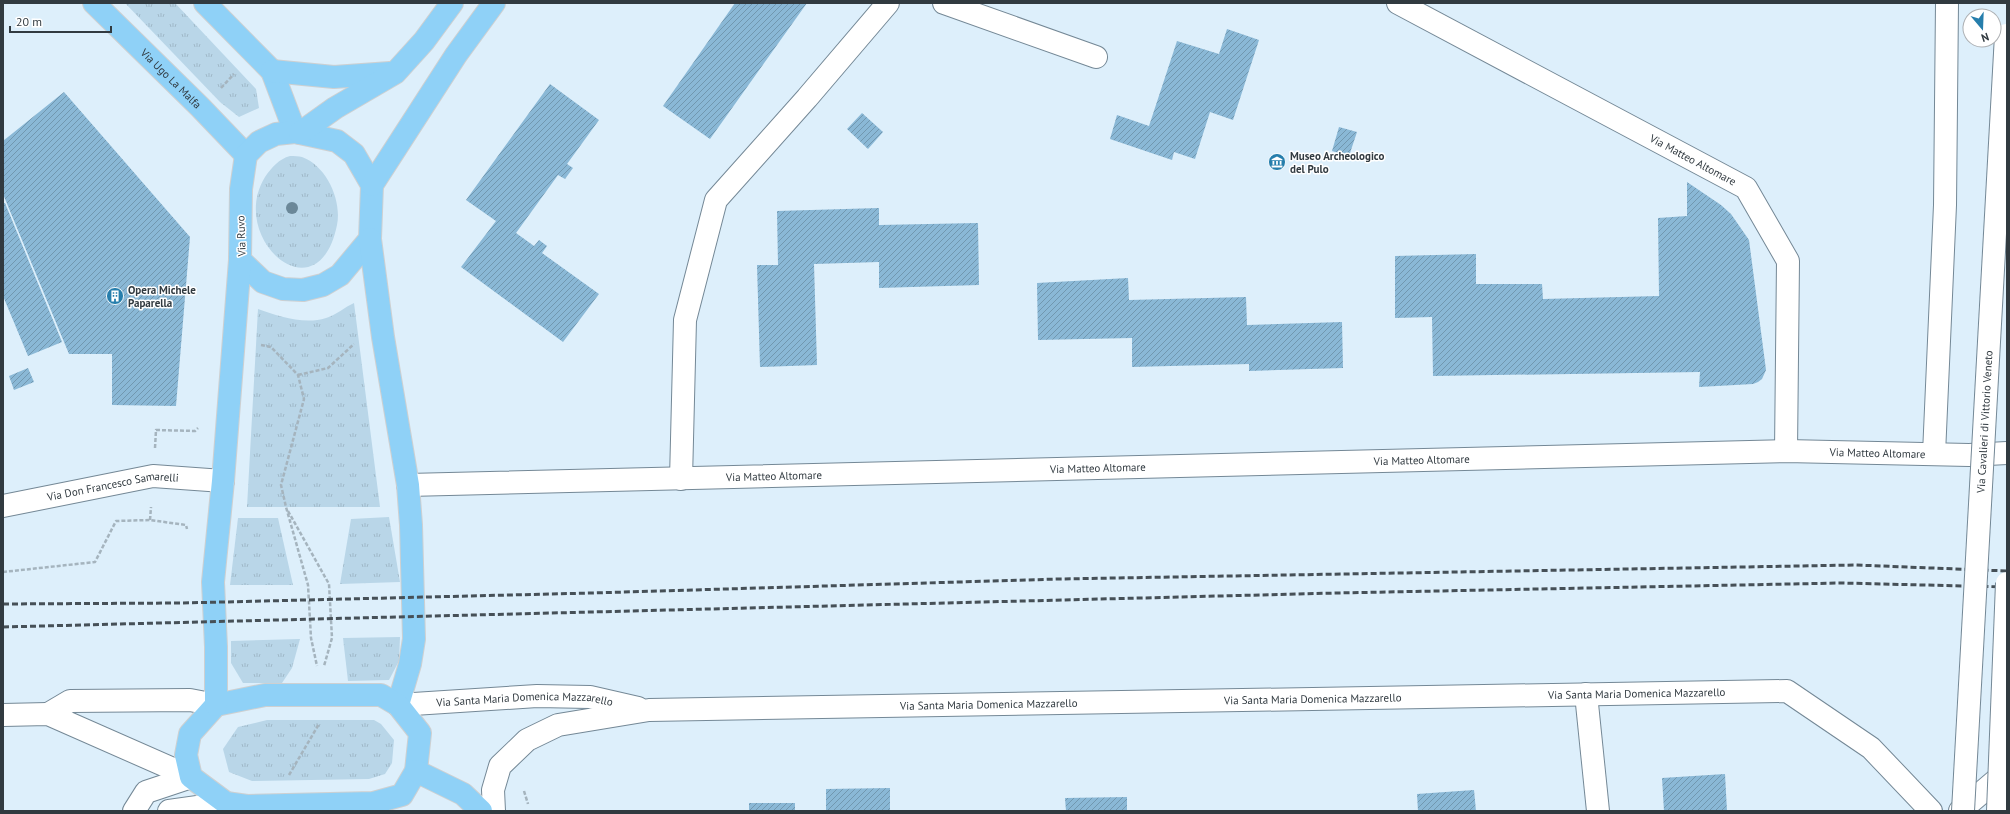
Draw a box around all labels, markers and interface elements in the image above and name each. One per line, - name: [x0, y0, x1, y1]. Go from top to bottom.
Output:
- scale bar: [10, 8, 111, 34]
- north arrow: [1962, 8, 2002, 48]
- text: 20 m: [16, 14, 42, 29]
- text: N: [1980, 30, 1991, 45]
- street label: Via Ugo La Malfa: [137, 45, 204, 112]
- street label: Via Matteo Altomare: [1646, 131, 1739, 189]
- place label: Museo Archeologico del Pulo: [1290, 149, 1384, 176]
- museum icon: Museo Archeologico del Pulo: [1267, 152, 1287, 172]
- street label: Via Ruvo: [233, 215, 249, 258]
- place label: Opera Michele Paparella: [128, 283, 196, 310]
- building icon: Opera Michele Paparella: [105, 286, 125, 306]
- street label: Via Cavalieri di Vittorio Veneto: [1974, 350, 1996, 494]
- street label: Via Matteo Altomare: [1828, 445, 1926, 461]
- street label: Via Matteo Altomare: [1373, 452, 1470, 468]
- street label: Via Matteo Altomare: [1049, 460, 1146, 476]
- street label: Via Matteo Altomare: [725, 468, 822, 484]
- street label: Via Don Francesco Samarelli: [45, 469, 179, 504]
- street label: Via Santa Maria Domenica Mazzarello: [1547, 685, 1726, 702]
- street label: Via Santa Maria Domenica Mazzarello: [435, 689, 615, 710]
- street label: Via Santa Maria Domenica Mazzarello: [1223, 690, 1402, 707]
- street label: Via Santa Maria Domenica Mazzarello: [899, 696, 1078, 713]

